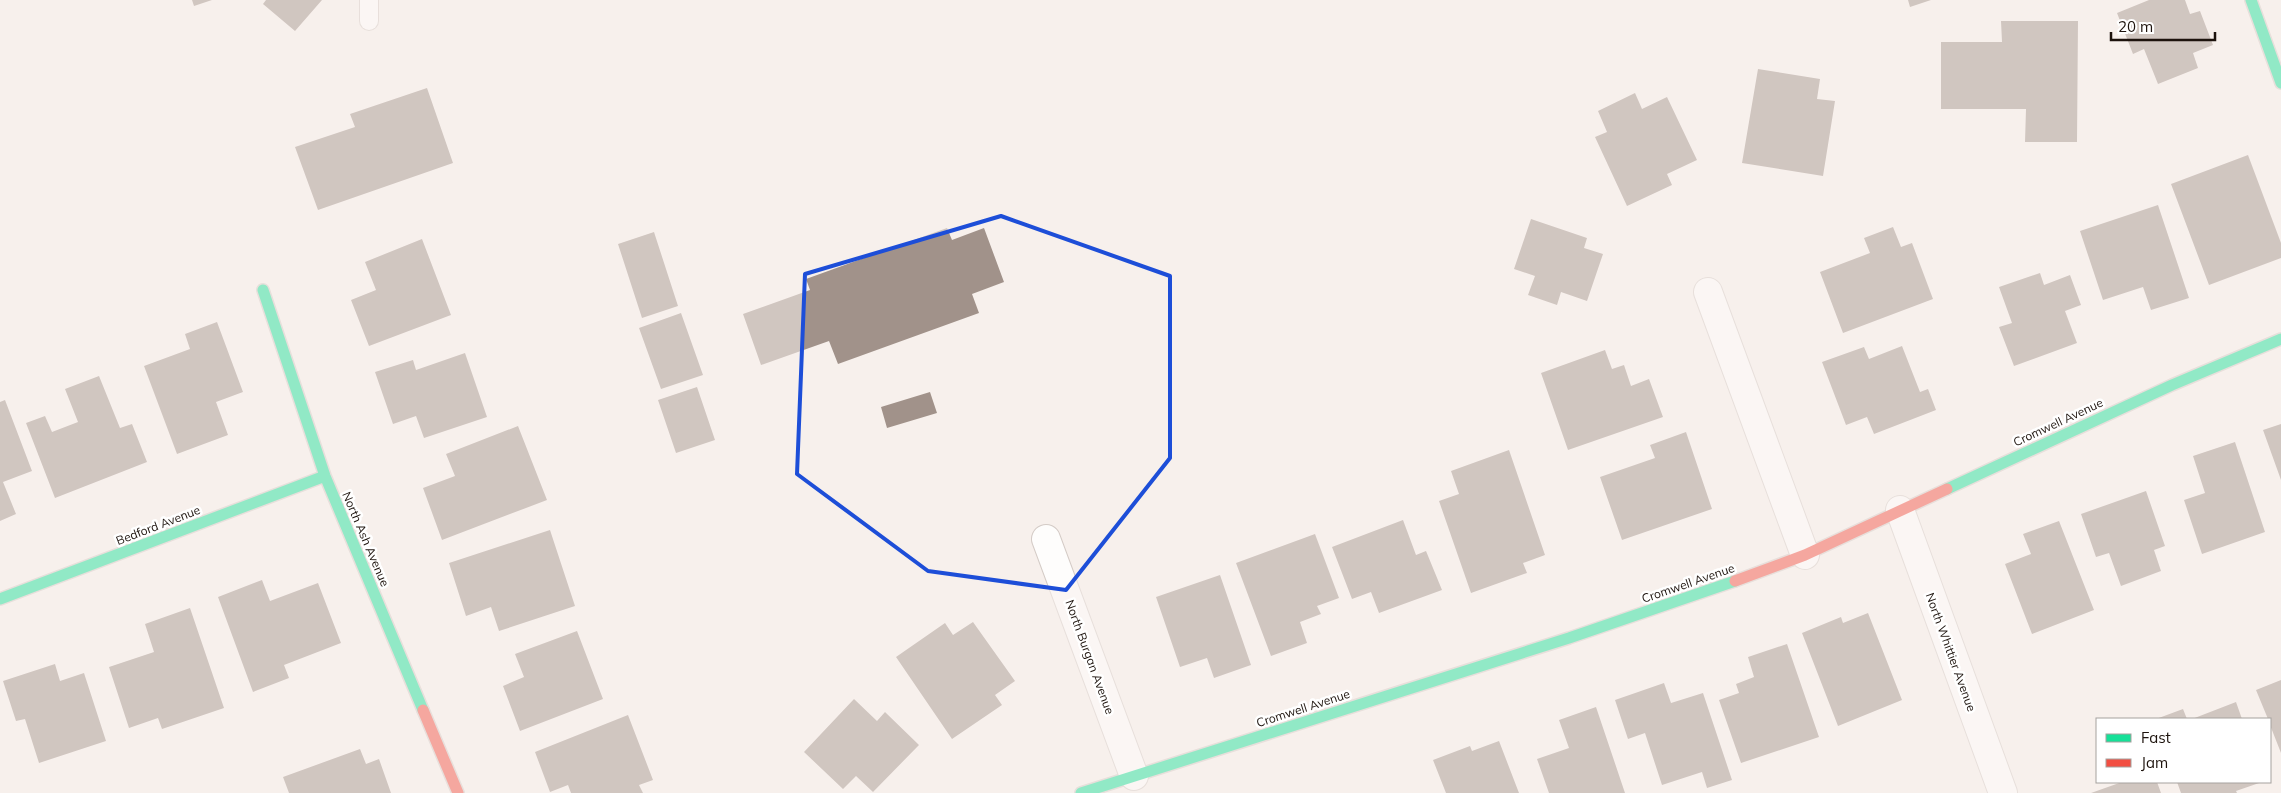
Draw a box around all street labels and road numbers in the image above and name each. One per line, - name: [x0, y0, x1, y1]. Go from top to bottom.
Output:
- street label: Cromwell Avenue: [2011, 395, 2105, 449]
- street label: North Ash Avenue: [339, 489, 393, 589]
- street label: Bedford Avenue: [114, 502, 202, 548]
- street label: Cromwell Avenue: [1640, 560, 1736, 606]
- street label: North Whittier Avenue: [1923, 591, 1979, 713]
- street label: North Burgan Avenue: [1062, 598, 1118, 716]
- street label: Cromwell Avenue: [1254, 686, 1352, 730]

